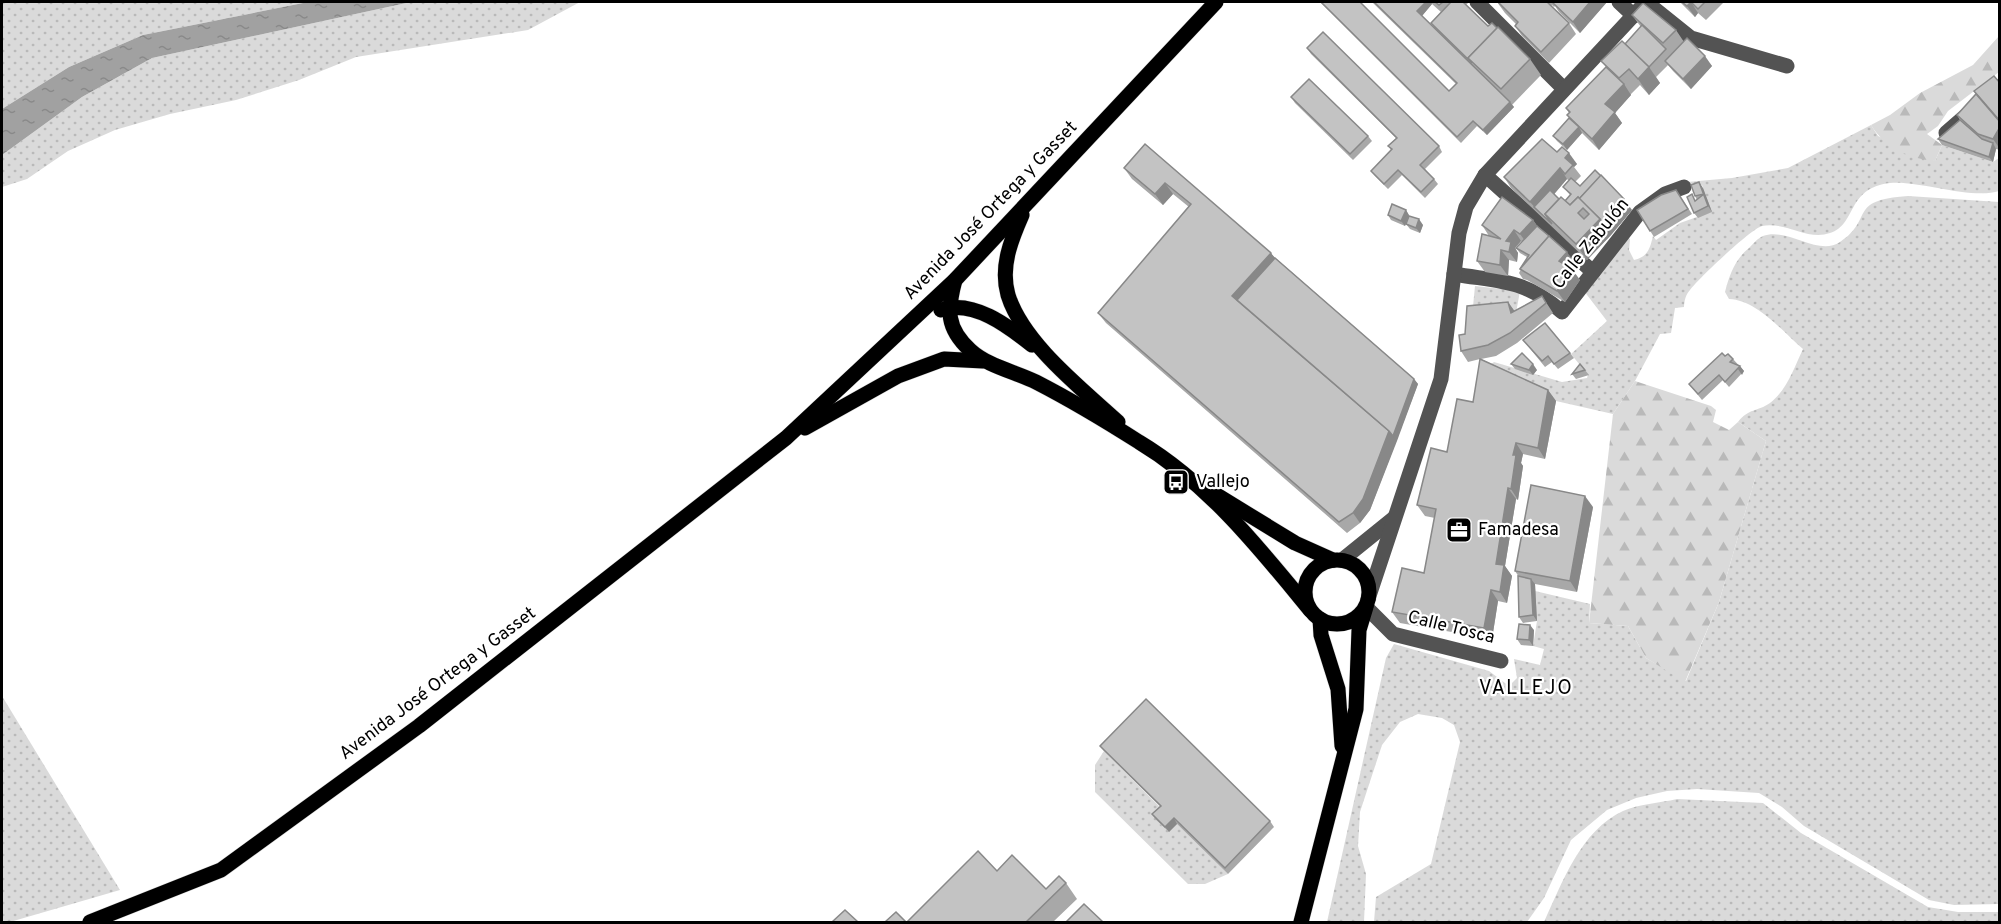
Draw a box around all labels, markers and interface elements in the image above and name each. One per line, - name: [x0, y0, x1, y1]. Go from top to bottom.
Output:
- street label: Avenida José Ortega y Gasset: [899, 117, 1083, 305]
- street label: Calle Zabulón: [1547, 194, 1635, 294]
- bus stop icon: Vallejo: [1161, 467, 1191, 497]
- place label: Vallejo: [1196, 471, 1250, 494]
- office icon: Famadesa: [1444, 515, 1474, 545]
- place label: Famadesa: [1478, 519, 1559, 542]
- street label: Avenida José Ortega y Gasset: [335, 602, 541, 766]
- street label: Calle Tosca: [1405, 606, 1497, 650]
- district label: VALLEJO: [1479, 676, 1573, 702]

